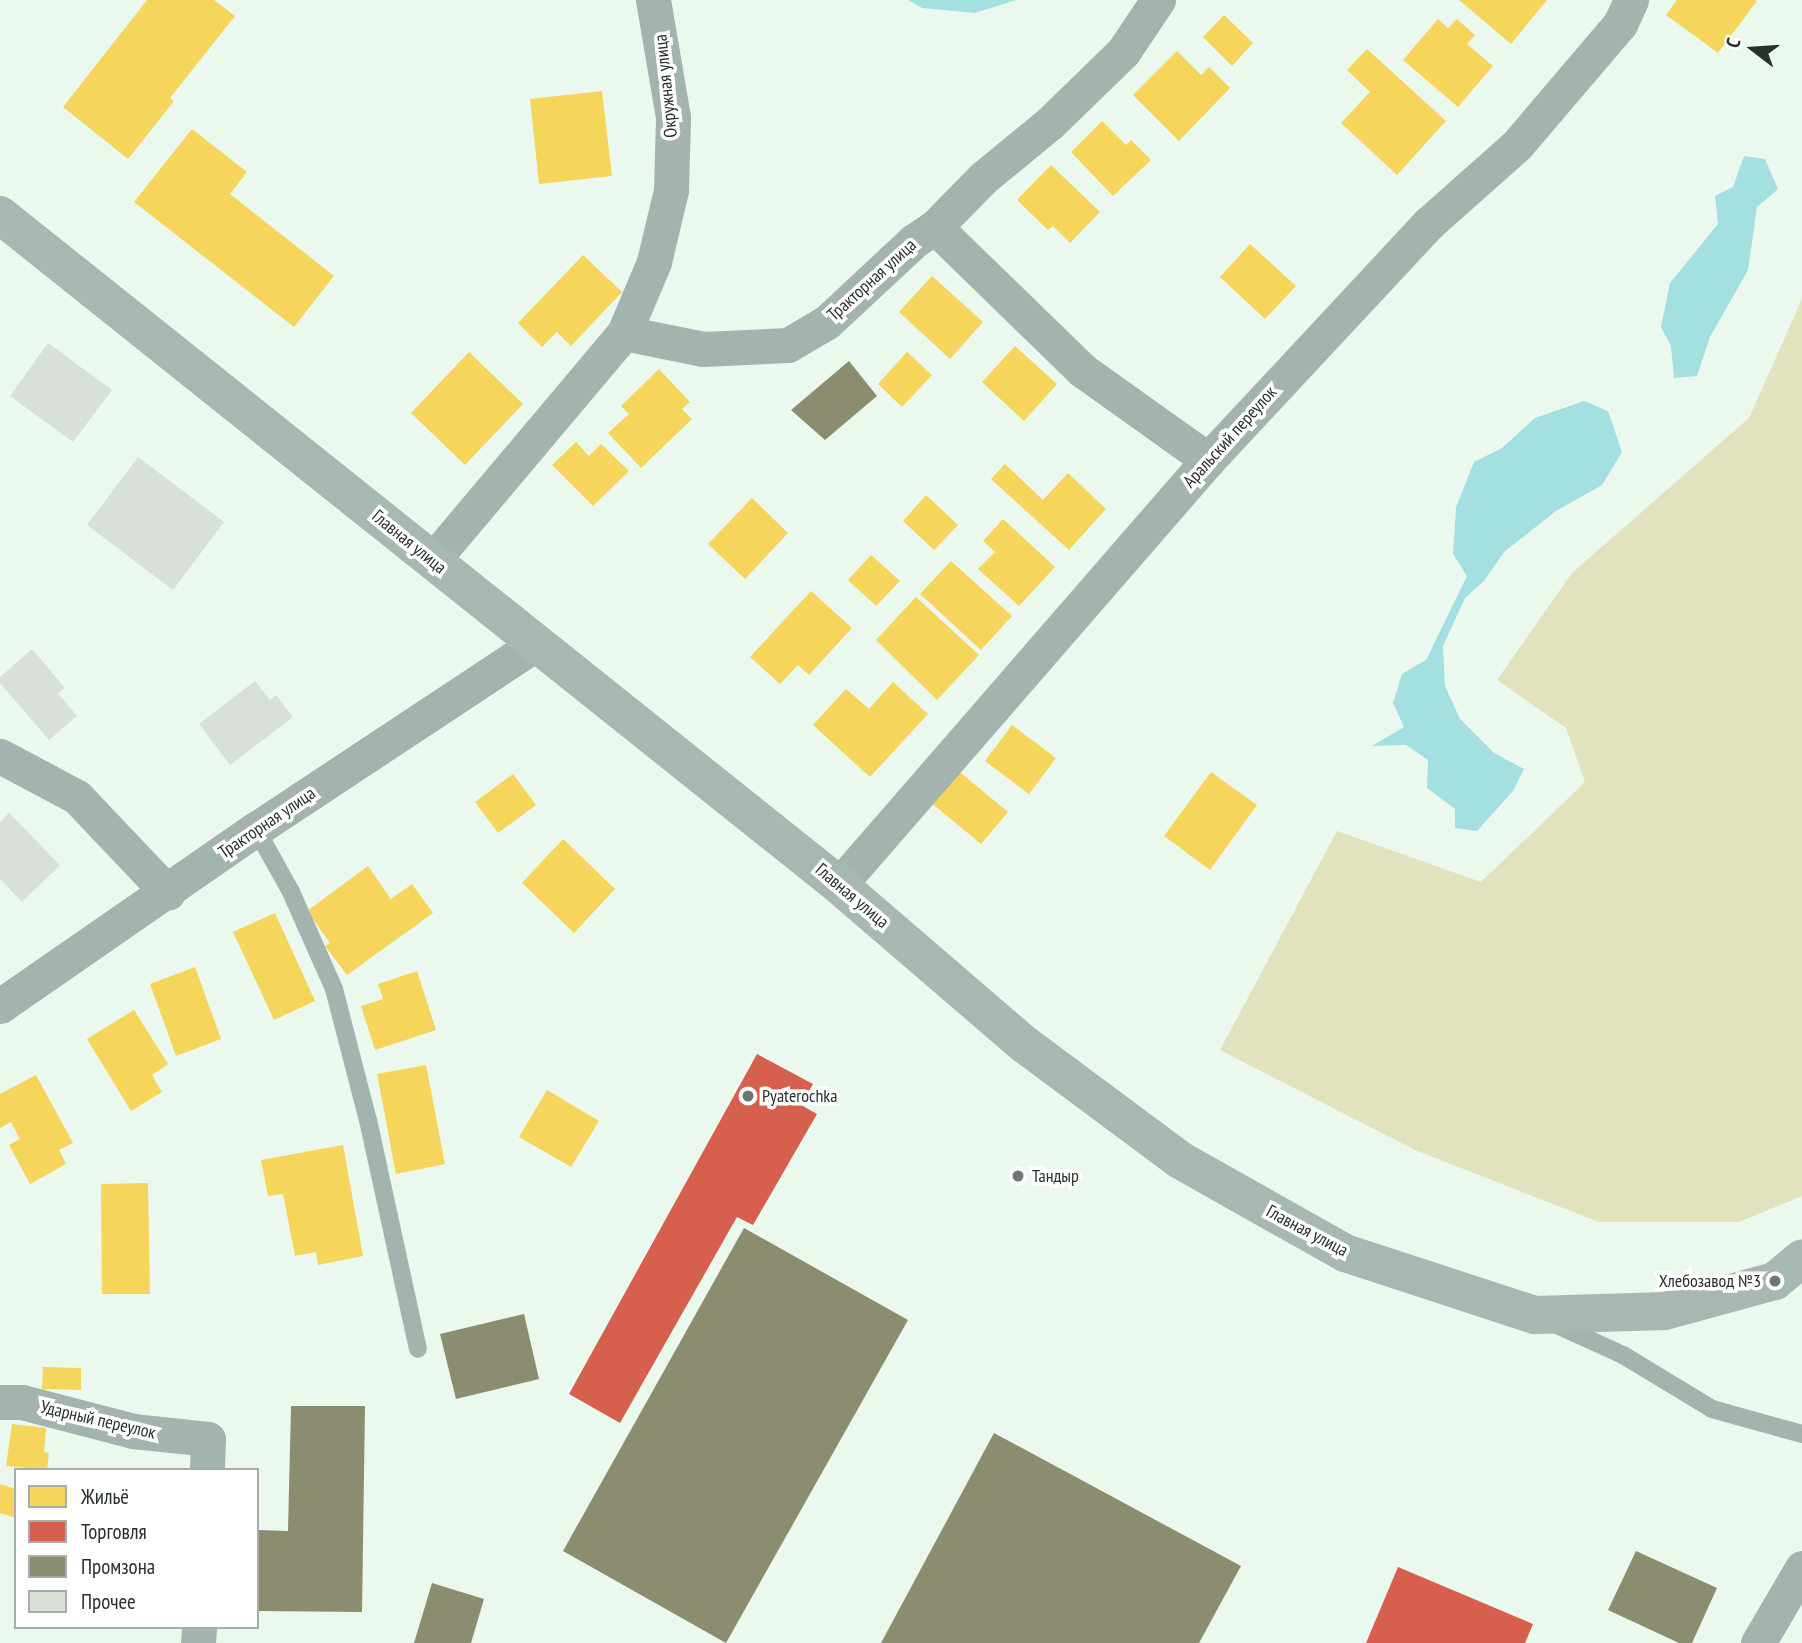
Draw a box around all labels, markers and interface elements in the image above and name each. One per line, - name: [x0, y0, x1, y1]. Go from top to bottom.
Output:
- north arrow: [1718, 14, 1788, 84]
- street label: Окружная улица: [650, 33, 682, 139]
- text: С: [1720, 35, 1746, 51]
- street label: Тракторная улица: [823, 234, 921, 326]
- street label: Аральский переулок: [1179, 382, 1281, 492]
- street label: Главная улица: [367, 505, 451, 579]
- street label: Тракторная улица: [214, 783, 320, 863]
- street label: Главная улица: [811, 859, 893, 933]
- place label: Pyaterochka: [762, 1085, 838, 1107]
- marker: Pyaterochka: [740, 1088, 756, 1104]
- place label: Тандыр: [1032, 1165, 1079, 1187]
- marker: Тандыр: [1010, 1168, 1026, 1184]
- street label: Главная улица: [1262, 1200, 1352, 1262]
- place label: Хлебозавод №3: [1659, 1270, 1761, 1292]
- marker: Хлебозавод №3: [1767, 1273, 1783, 1289]
- street label: Ударный переулок: [38, 1396, 158, 1444]
- legend: [14, 1468, 259, 1629]
- text: Жильё: [81, 1483, 129, 1510]
- text: Торговля: [81, 1518, 147, 1545]
- text: Промзона: [81, 1553, 155, 1580]
- text: Прочее: [81, 1588, 136, 1615]

